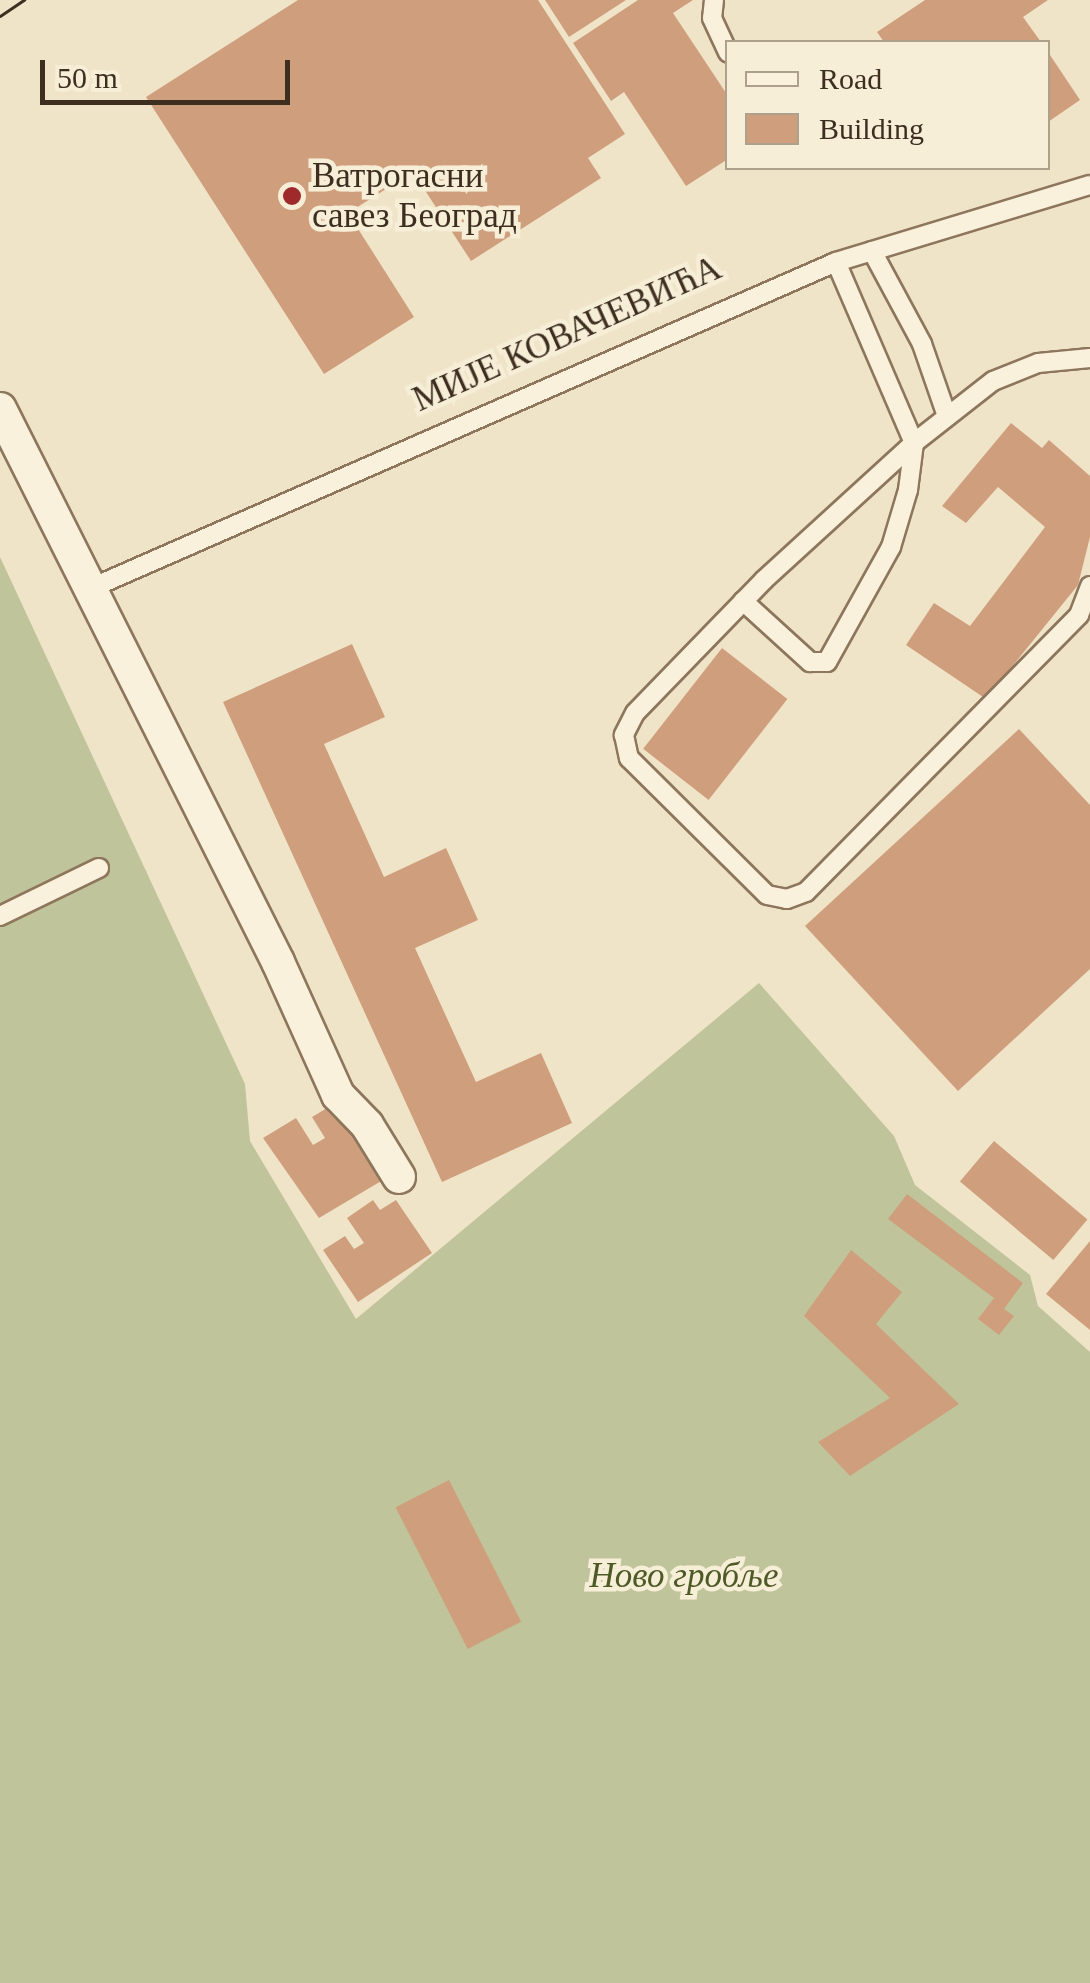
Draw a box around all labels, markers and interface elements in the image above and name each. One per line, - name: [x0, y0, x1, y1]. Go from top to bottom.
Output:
- scale bar: [45, 40, 295, 102]
- legend: [725, 40, 1050, 170]
- text: 50 m: [57, 61, 118, 94]
- text: Road: [819, 62, 882, 95]
- text: Building: [819, 112, 924, 145]
- place label: Ватрогасни савез Београд: [312, 155, 517, 237]
- marker: Ватрогасни савез Београд: [281, 185, 303, 207]
- street label: МИЈЕ КОВАЧЕВИЋА: [406, 247, 728, 421]
- park label: Ново гробље: [590, 1555, 778, 1597]

